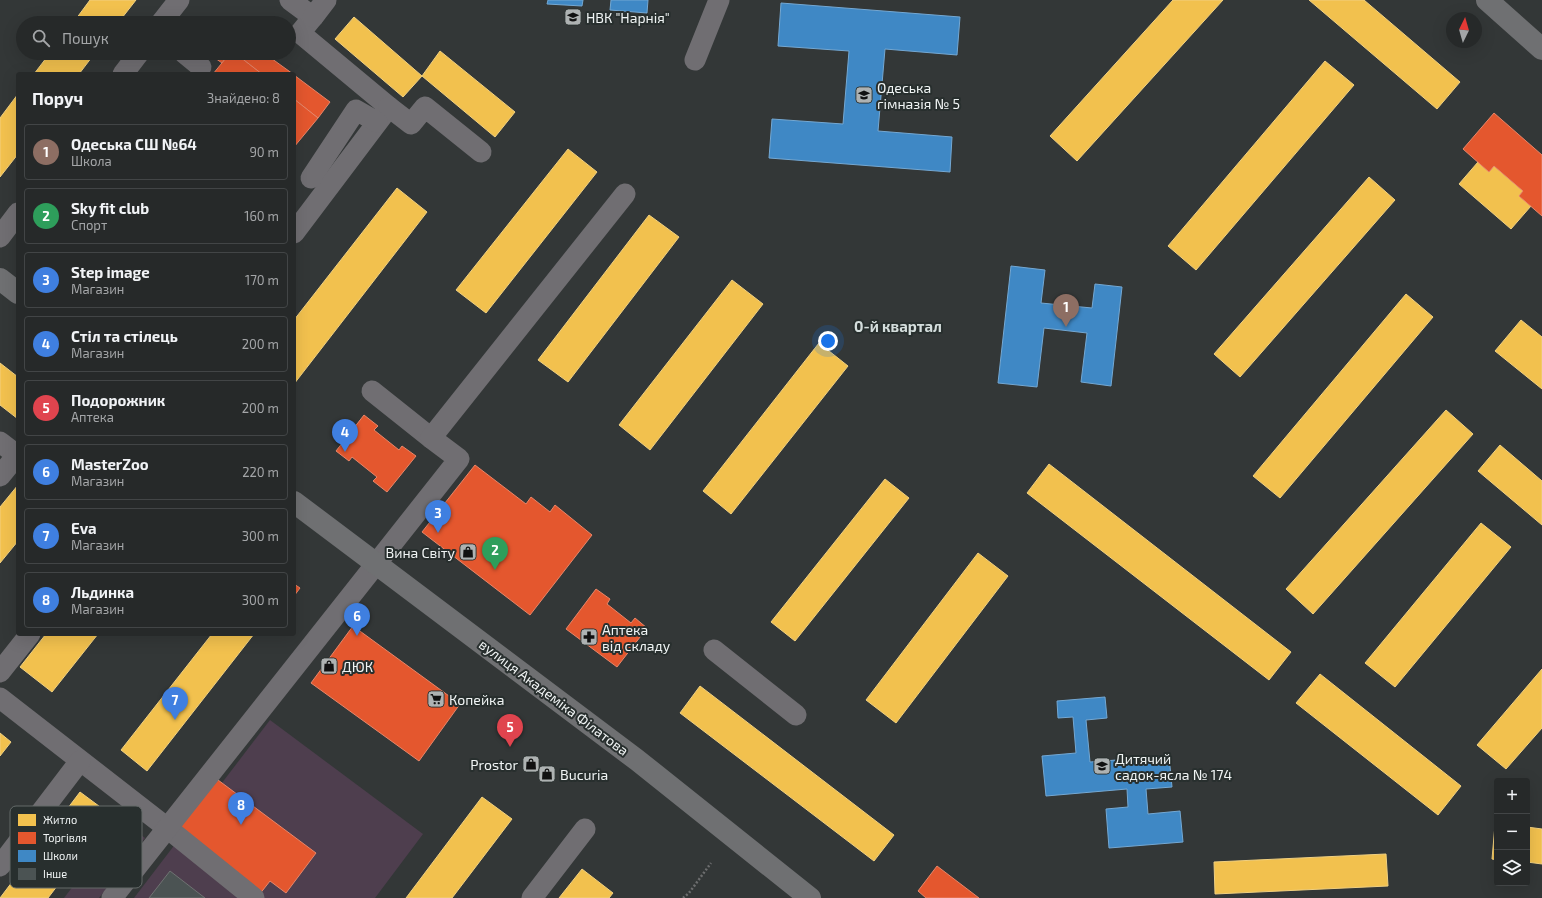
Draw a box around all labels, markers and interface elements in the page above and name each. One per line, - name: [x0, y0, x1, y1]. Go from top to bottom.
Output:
- school or university icon: НВК "Нарнія": [563, 7, 583, 27]
- place label: НВК "Нарнія": [586, 9, 670, 26]
- north arrow: [1446, 12, 1482, 48]
- search box: [16, 16, 296, 60]
- icon: search: [30, 27, 52, 49]
- text: Пошук: [62, 29, 109, 47]
- place label: Одеська гімназія № 5: [877, 79, 960, 112]
- school or university icon: Одеська гімназія № 5: [854, 85, 874, 105]
- text: Поруч: [32, 88, 83, 108]
- text: Знайдено: 8: [207, 90, 280, 106]
- text: Одеська СШ №64: [71, 135, 197, 153]
- text: 1: [43, 144, 49, 160]
- text: 90 m: [249, 144, 279, 160]
- text: Школа: [71, 153, 112, 169]
- text: Sky fit club: [71, 199, 149, 217]
- text: 2: [42, 208, 50, 224]
- text: 160 m: [244, 208, 279, 224]
- text: Спорт: [71, 217, 107, 233]
- text: Step image: [71, 263, 150, 281]
- text: 3: [42, 272, 50, 288]
- text: 170 m: [245, 272, 279, 288]
- text: Магазин: [71, 281, 124, 297]
- pin: 1: [1053, 294, 1079, 327]
- district label: 0-й квартал: [854, 317, 942, 335]
- text: Стіл та стілець: [71, 327, 178, 345]
- your location: [818, 331, 838, 351]
- text: 4: [42, 336, 50, 352]
- text: 200 m: [242, 336, 279, 352]
- text: Магазин: [71, 345, 124, 361]
- text: Подорожник: [71, 391, 165, 409]
- text: 5: [42, 400, 50, 416]
- text: 200 m: [242, 400, 279, 416]
- text: Аптека: [71, 409, 114, 425]
- pin: 4: [332, 419, 358, 452]
- text: MasterZoo: [71, 455, 149, 473]
- text: 6: [42, 464, 50, 480]
- text: 220 m: [242, 464, 279, 480]
- text: Магазин: [71, 473, 124, 489]
- pin: 3: [425, 500, 451, 533]
- text: Eva: [71, 519, 97, 537]
- text: 7: [43, 528, 49, 544]
- text: 300 m: [242, 528, 279, 544]
- text: Магазин: [71, 537, 124, 553]
- pin: 2: [482, 537, 508, 570]
- shop icon: Вина Світу: [458, 542, 478, 562]
- place label: Вина Світу: [386, 544, 456, 561]
- text: Льдинка: [71, 583, 134, 601]
- text: 8: [42, 592, 50, 608]
- text: 300 m: [242, 592, 279, 608]
- text: Магазин: [71, 601, 124, 617]
- pin: 6: [344, 603, 370, 636]
- place label: Аптека від складу: [602, 621, 671, 654]
- pharmacy icon: Аптека від складу: [579, 627, 599, 647]
- street label: вулиця Академіка Філатова: [476, 635, 632, 759]
- shop icon: ДЮК: [319, 656, 339, 676]
- place label: ДЮК: [342, 658, 373, 675]
- pin: 7: [162, 687, 188, 720]
- supermarket icon: Копейка: [426, 689, 446, 709]
- place label: Копейка: [449, 691, 504, 708]
- pin: 5: [497, 714, 523, 747]
- place label: Дитячий садок-ясла № 174: [1115, 750, 1232, 783]
- shop icon: Prostor: [521, 754, 541, 774]
- place label: Prostor: [470, 756, 518, 773]
- school or university icon: Дитячий садок-ясла № 174: [1092, 756, 1112, 776]
- shop icon: Bucuria: [537, 764, 557, 784]
- place label: Bucuria: [560, 766, 608, 783]
- map controls: [1494, 778, 1530, 886]
- button: +: [1494, 778, 1530, 814]
- pin: 8: [228, 792, 254, 825]
- legend: [10, 806, 142, 888]
- text: Житло: [43, 813, 77, 826]
- button: −: [1494, 814, 1530, 850]
- text: Торгівля: [43, 831, 87, 844]
- text: Школи: [43, 849, 78, 862]
- button: layers: [1494, 850, 1530, 886]
- text: Інше: [43, 867, 67, 880]

